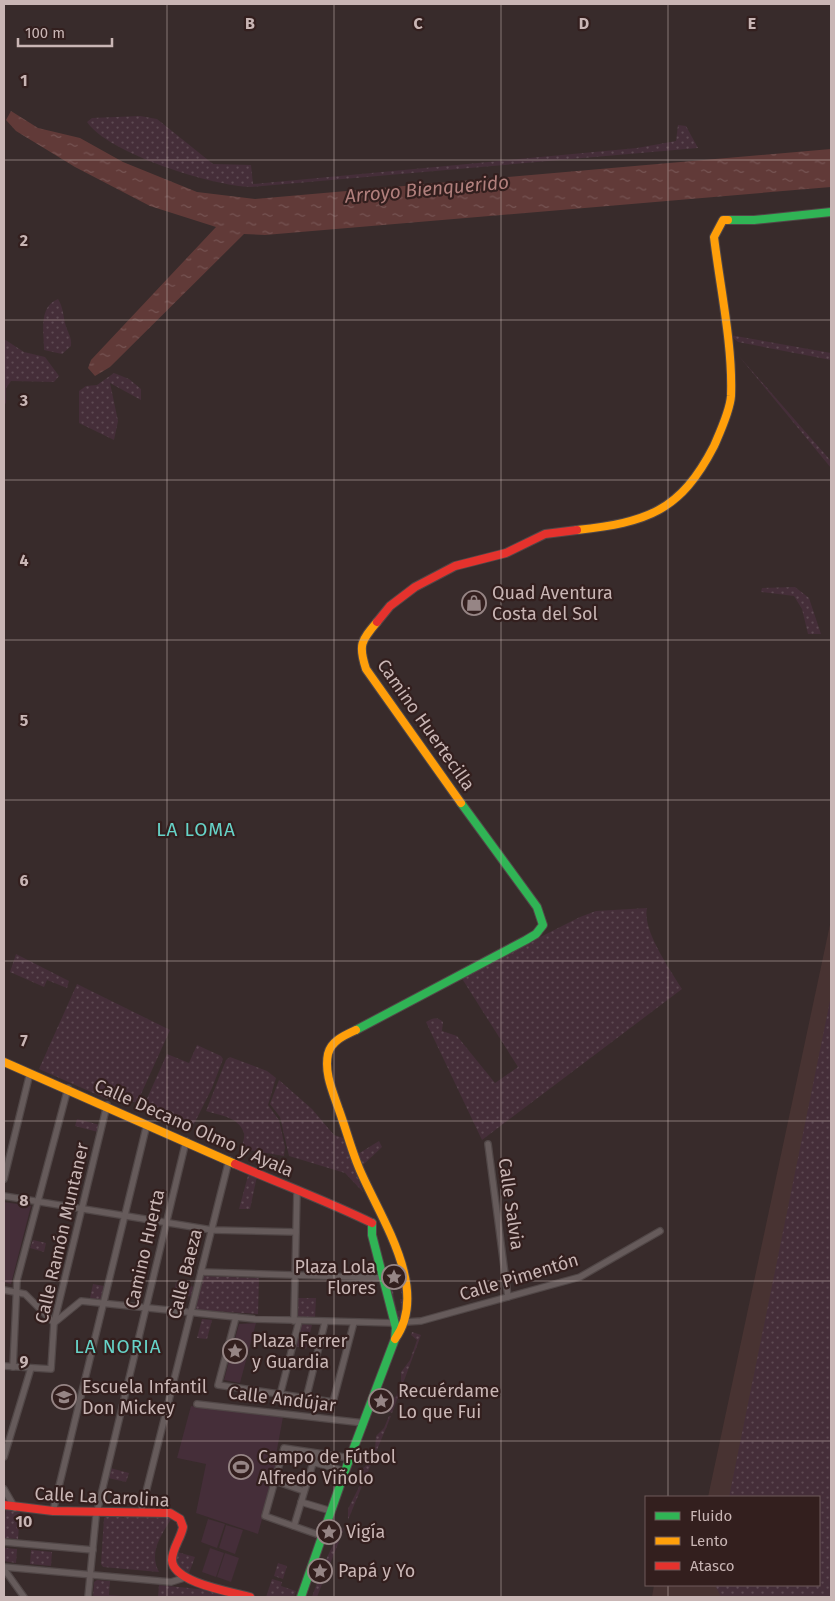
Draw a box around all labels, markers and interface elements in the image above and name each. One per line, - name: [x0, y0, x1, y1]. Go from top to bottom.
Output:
- text: B: [245, 14, 255, 33]
- text: C: [413, 14, 423, 33]
- text: D: [579, 14, 589, 33]
- text: E: [748, 14, 756, 33]
- scale bar: [18, 15, 111, 47]
- text: 100 m: [25, 24, 65, 42]
- text: 1: [20, 71, 28, 90]
- water label: Arroyo Bienquerido: [343, 170, 510, 208]
- text: 2: [20, 231, 28, 250]
- text: 3: [19, 391, 28, 410]
- text: 4: [19, 551, 29, 570]
- place label: Quad Aventura Costa del Sol: [492, 582, 613, 625]
- shop icon: Quad Aventura Costa del Sol: [461, 590, 487, 616]
- street label: Camino Huertecilla: [372, 655, 480, 795]
- text: 5: [20, 711, 29, 730]
- district label: LA LOMA: [156, 818, 236, 841]
- text: 6: [19, 871, 29, 890]
- text: 7: [20, 1031, 28, 1050]
- street label: Calle Decano Olmo y Ayala: [91, 1074, 297, 1182]
- street label: Calle Ramón Muntaner: [30, 1140, 94, 1326]
- street label: Calle Salvia: [494, 1157, 528, 1251]
- street label: Camino Huerta: [121, 1187, 169, 1311]
- text: 8: [19, 1191, 29, 1210]
- street label: Calle Baeza: [163, 1227, 207, 1321]
- street label: Calle Pimentón: [457, 1248, 581, 1306]
- place label: Plaza Lola Flores: [295, 1256, 376, 1299]
- place icon: Plaza Lola Flores: [381, 1264, 407, 1290]
- place label: Plaza Ferrer y Guardia: [252, 1330, 348, 1373]
- district label: LA NORIA: [74, 1335, 162, 1358]
- place icon: Plaza Ferrer y Guardia: [222, 1338, 248, 1364]
- text: 9: [20, 1352, 29, 1371]
- place label: Escuela Infantil Don Mickey: [82, 1376, 207, 1419]
- place label: Recuérdame Lo que Fui: [398, 1380, 499, 1423]
- street label: Calle Andújar: [227, 1381, 337, 1417]
- school or university icon: Escuela Infantil Don Mickey: [51, 1384, 77, 1410]
- place icon: Recuérdame Lo que Fui: [368, 1388, 394, 1414]
- place label: Campo de Fútbol Alfredo Viñolo: [258, 1446, 396, 1489]
- sports icon: Campo de Fútbol Alfredo Viñolo: [228, 1454, 254, 1480]
- street label: Calle La Carolina: [34, 1482, 170, 1512]
- legend: [645, 1496, 820, 1586]
- text: Fluido: [690, 1507, 732, 1525]
- text: 10: [16, 1512, 32, 1531]
- place icon: Vigía: [316, 1519, 342, 1545]
- place label: Vigía: [346, 1521, 385, 1543]
- text: Lento: [690, 1532, 728, 1550]
- text: Atasco: [690, 1557, 735, 1575]
- place icon: Papá y Yo: [307, 1558, 333, 1584]
- place label: Papá y Yo: [338, 1560, 415, 1582]

